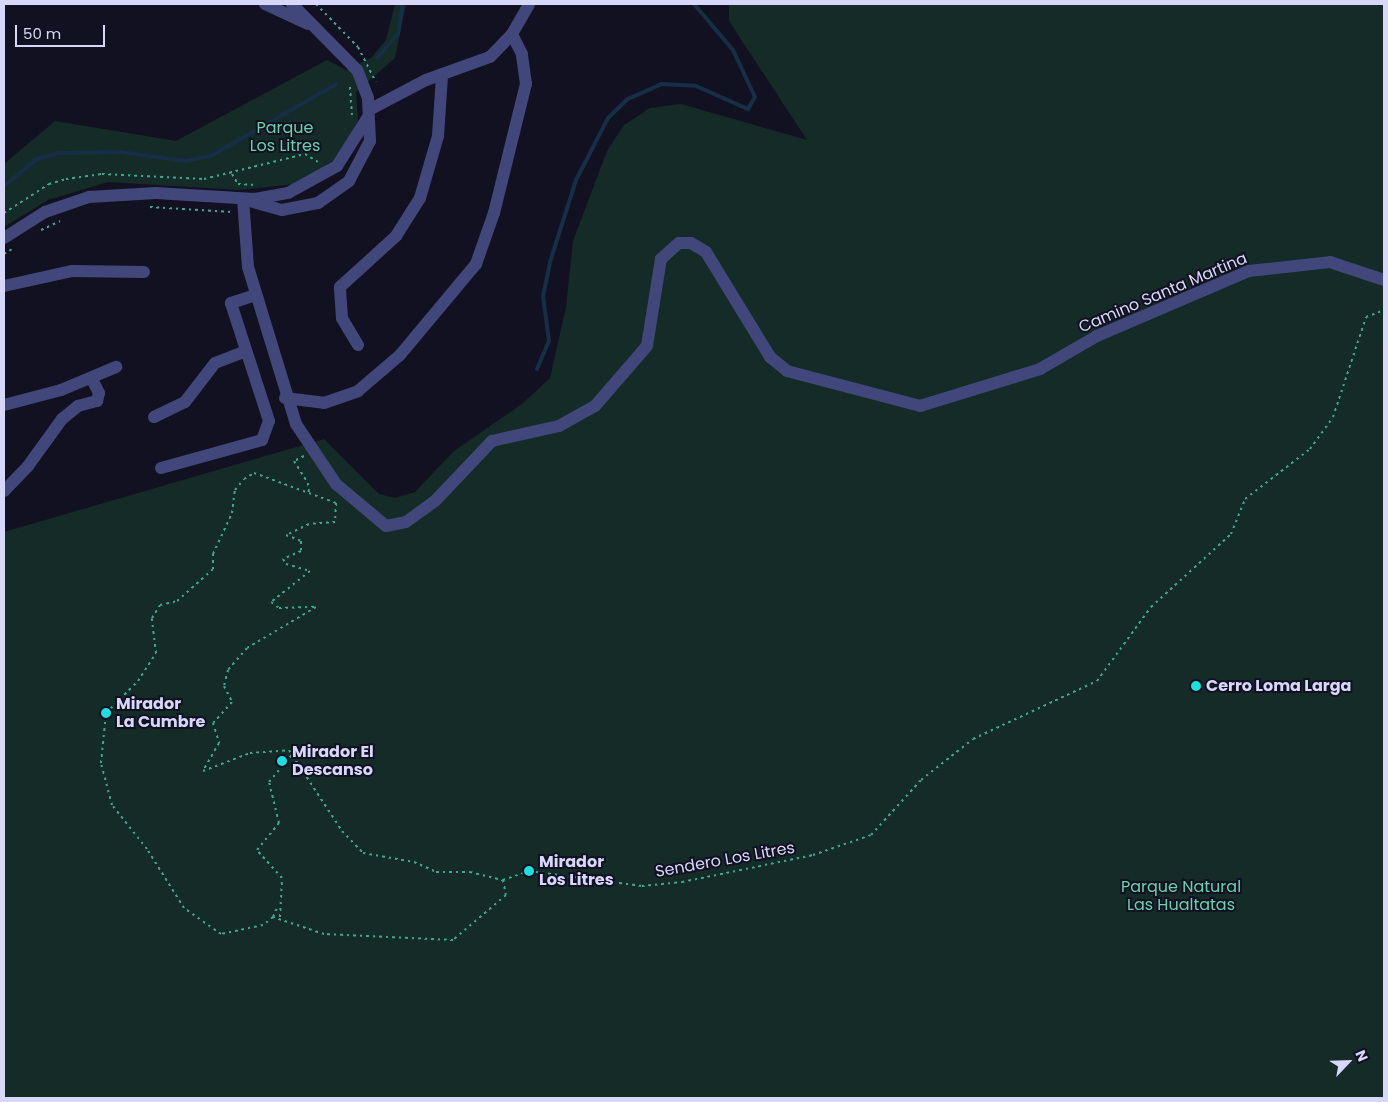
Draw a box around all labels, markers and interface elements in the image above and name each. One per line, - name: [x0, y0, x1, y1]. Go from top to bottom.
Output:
- scale bar: [18, 15, 108, 47]
- text: 50 m: [23, 23, 61, 44]
- park label: Parque Los Litres: [250, 118, 320, 156]
- street label: Camino Santa Martina: [1076, 249, 1250, 337]
- place label: Cerro Loma Larga: [1206, 676, 1351, 696]
- marker: Cerro Loma Larga: [1190, 680, 1202, 692]
- place label: Mirador La Cumbre: [116, 694, 205, 732]
- marker: Mirador La Cumbre: [100, 707, 112, 719]
- place label: Mirador El Descanso: [292, 742, 374, 780]
- marker: Mirador El Descanso: [276, 755, 288, 767]
- street label: Sendero Los Litres: [654, 838, 796, 882]
- place label: Mirador Los Litres: [539, 852, 614, 890]
- marker: Mirador Los Litres: [523, 865, 535, 877]
- park label: Parque Natural Las Hualtatas: [1121, 877, 1241, 915]
- north arrow: [1323, 1037, 1373, 1087]
- text: N: [1350, 1047, 1373, 1065]

